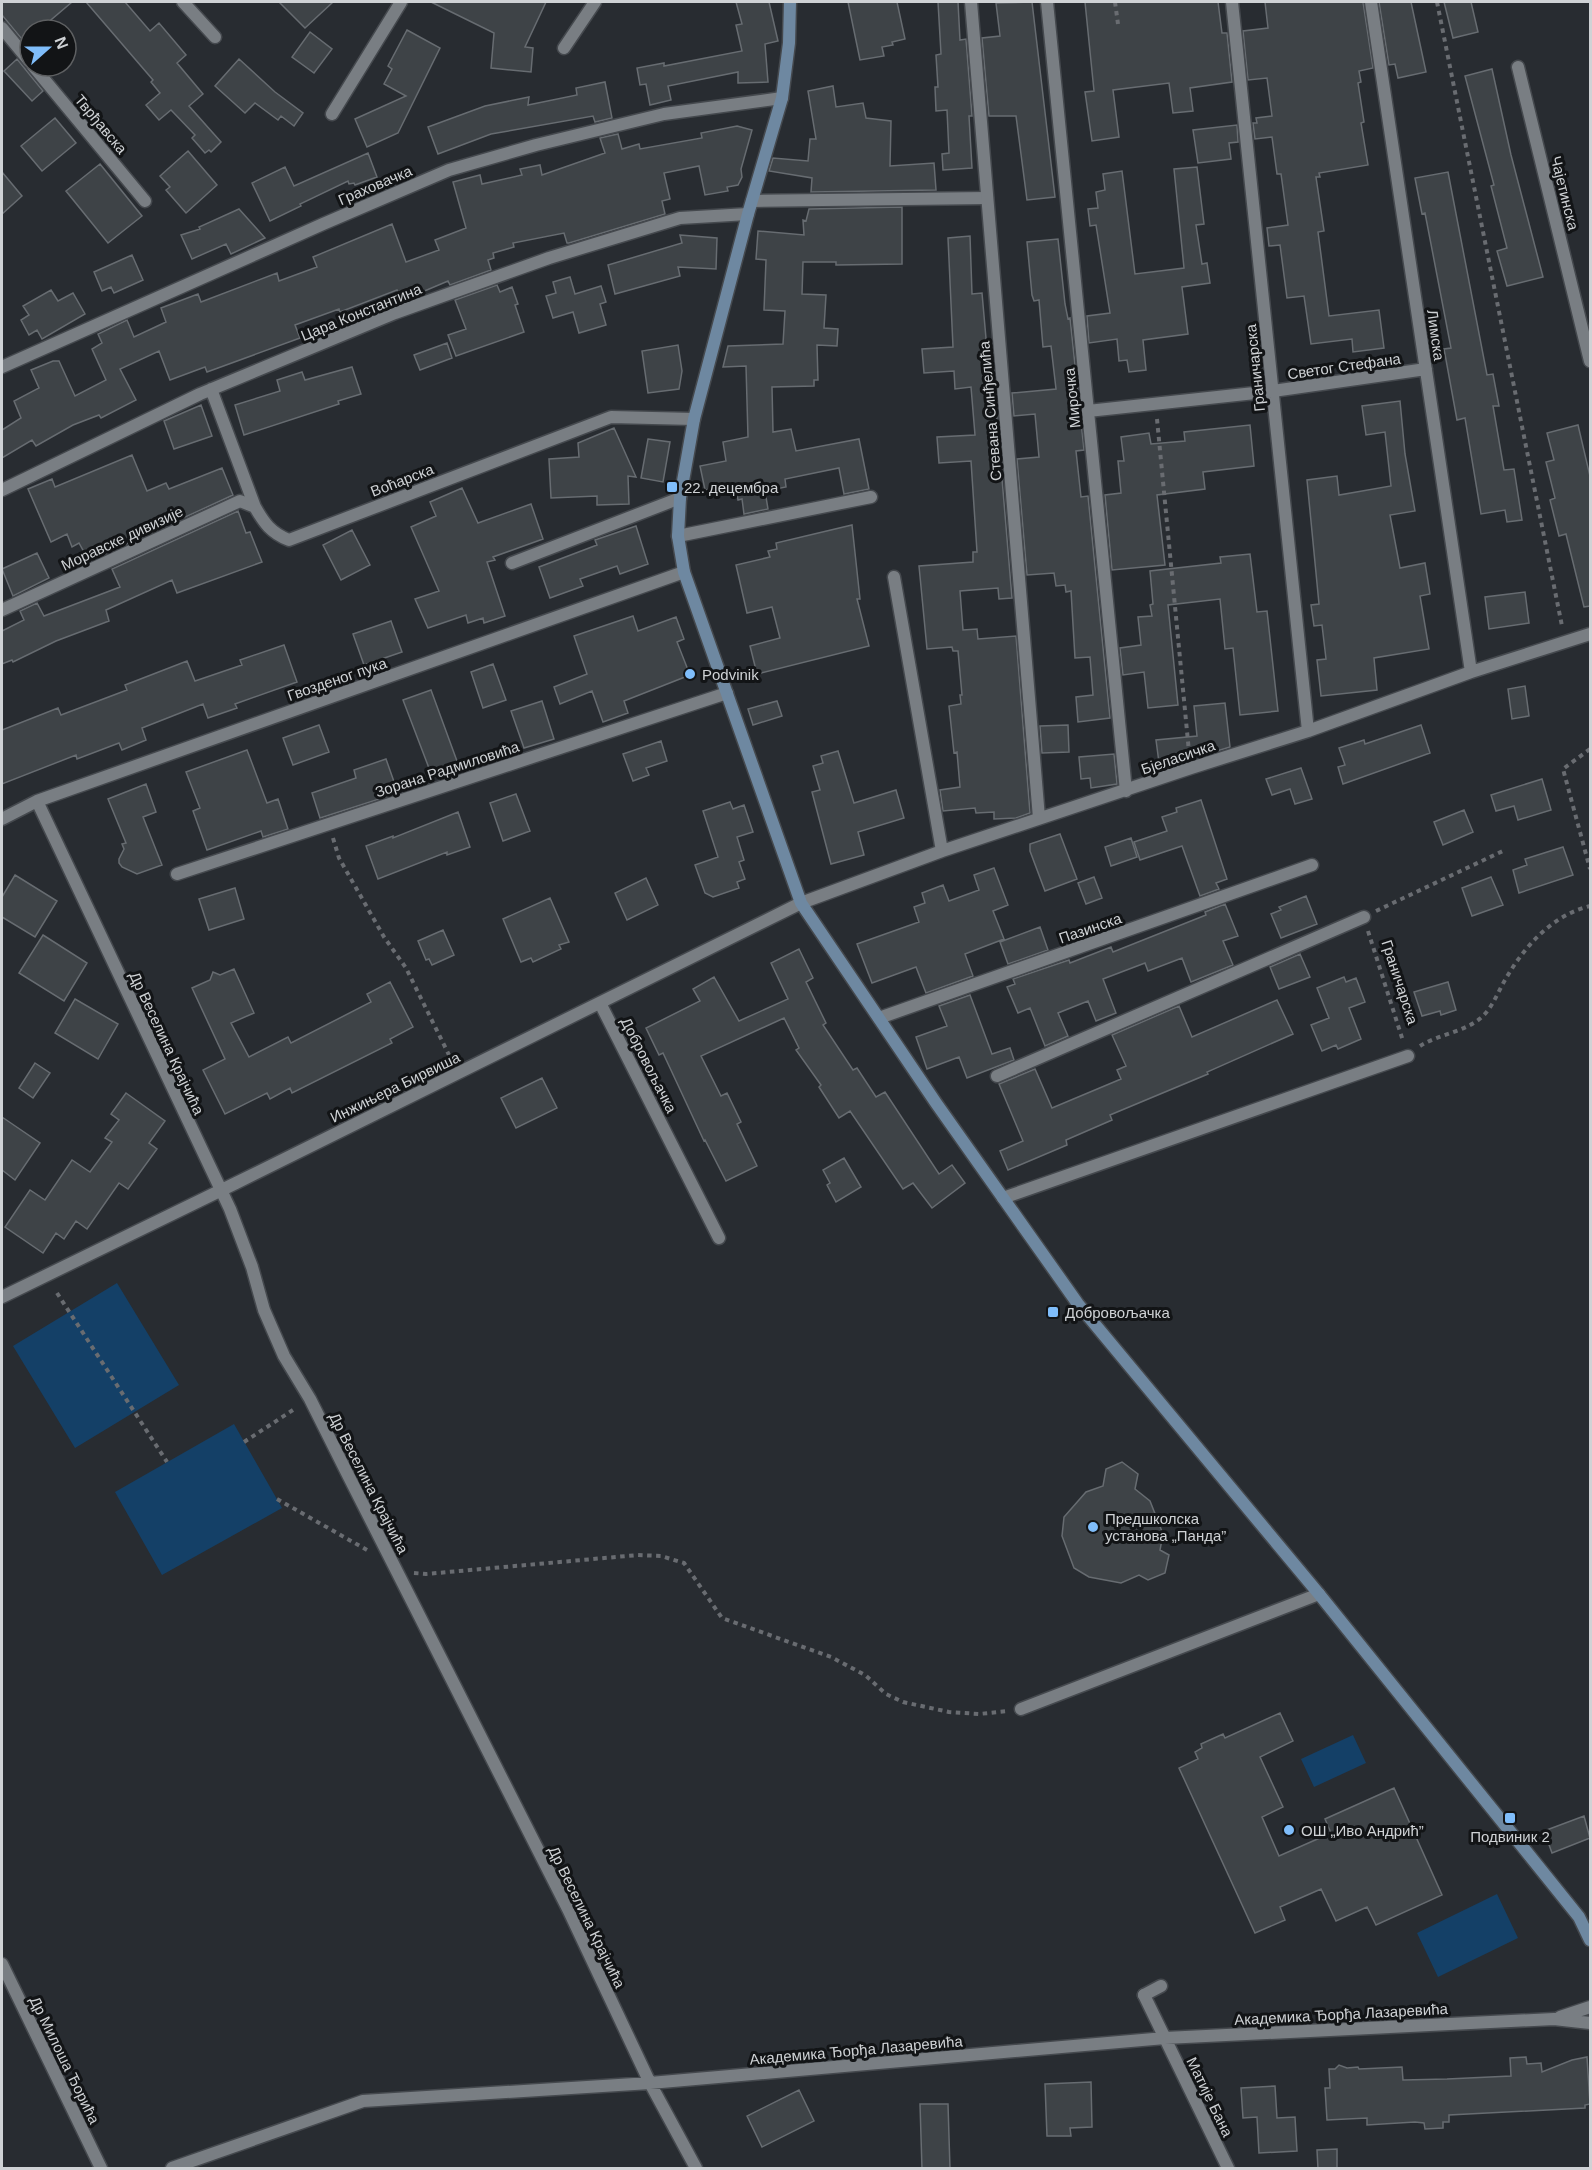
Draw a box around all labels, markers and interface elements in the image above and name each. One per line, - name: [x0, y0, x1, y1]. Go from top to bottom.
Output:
- north arrow: [18, 18, 78, 78]
- text: N: [52, 34, 72, 51]
- street label: Тврђавска: [71, 91, 131, 158]
- street label: Чајетинска: [1548, 154, 1583, 232]
- street label: Граховачка: [336, 162, 415, 208]
- street label: Цара Константина: [298, 280, 424, 344]
- street label: Лимска: [1424, 308, 1448, 362]
- street label: Граничарска: [1242, 323, 1268, 413]
- street label: Стевана Синђелића: [975, 340, 1005, 482]
- street label: Светог Стефана: [1286, 350, 1402, 382]
- street label: Мирочка: [1060, 366, 1084, 429]
- street label: Воћарска: [368, 460, 437, 500]
- place label: 22. децембра: [684, 479, 779, 496]
- marker: 22. децембра: [665, 480, 679, 494]
- street label: Моравске дивизије: [58, 502, 186, 574]
- street label: Гвозденог пука: [285, 654, 390, 704]
- place label: Podvinik: [702, 666, 759, 683]
- marker: Podvinik: [683, 667, 697, 681]
- street label: Бјеласичка: [1139, 736, 1218, 778]
- street label: Зорана Радмиловића: [373, 737, 522, 800]
- street label: Пазинска: [1056, 909, 1124, 947]
- street label: Граничарска: [1378, 938, 1422, 1027]
- street label: Др Веселина Крајчића: [126, 969, 208, 1118]
- street label: Добровољачка: [618, 1014, 681, 1116]
- street label: Инжињера Бирвиша: [327, 1048, 463, 1126]
- place label: Добровољачка: [1065, 1304, 1170, 1321]
- marker: Добровољачка: [1046, 1305, 1060, 1319]
- street label: Др Веселина Крајчића: [326, 1410, 412, 1557]
- place label: Предшколска установа „Панда”: [1105, 1510, 1226, 1544]
- marker: Предшколска установа „Панда”: [1086, 1520, 1100, 1534]
- marker: Подвиник 2: [1503, 1811, 1517, 1825]
- place label: ОШ „Иво Андрић”: [1301, 1822, 1424, 1839]
- marker: ОШ „Иво Андрић”: [1282, 1823, 1296, 1837]
- place label: Подвиник 2: [1470, 1828, 1550, 1845]
- street label: Др Веселина Крајчића: [545, 1843, 629, 1991]
- street label: Др Милоша Ђорића: [27, 1993, 104, 2127]
- street label: Академика Ђорђа Лазаревића: [1234, 2000, 1449, 2028]
- street label: Академика Ђорђа Лазаревића: [749, 2032, 964, 2068]
- street label: Матије Бана: [1183, 2054, 1237, 2140]

